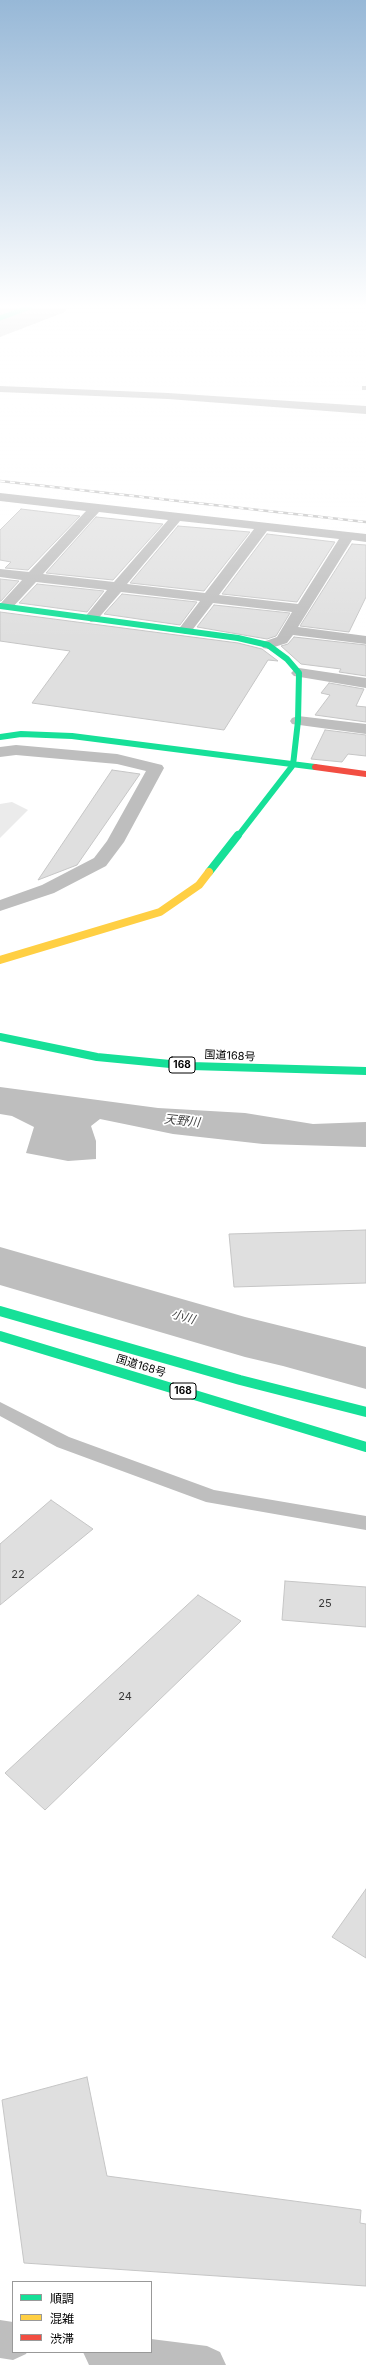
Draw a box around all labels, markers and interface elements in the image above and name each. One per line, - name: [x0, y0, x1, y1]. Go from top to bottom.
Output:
- street label: 国道168号: [204, 1048, 256, 1064]
- road number: 168: [169, 1057, 195, 1073]
- water label: 天野川: [163, 1112, 201, 1130]
- water label: 小川: [169, 1307, 197, 1327]
- street label: 国道168号: [115, 1352, 167, 1380]
- road number: 168: [170, 1383, 196, 1399]
- house number: 22: [11, 1568, 25, 1582]
- house number: 25: [318, 1597, 332, 1611]
- house number: 24: [118, 1690, 132, 1704]
- legend: [12, 2281, 152, 2353]
- text: 順調: [50, 2291, 74, 2306]
- text: 混雑: [50, 2311, 74, 2326]
- text: 渋滞: [50, 2331, 74, 2346]

